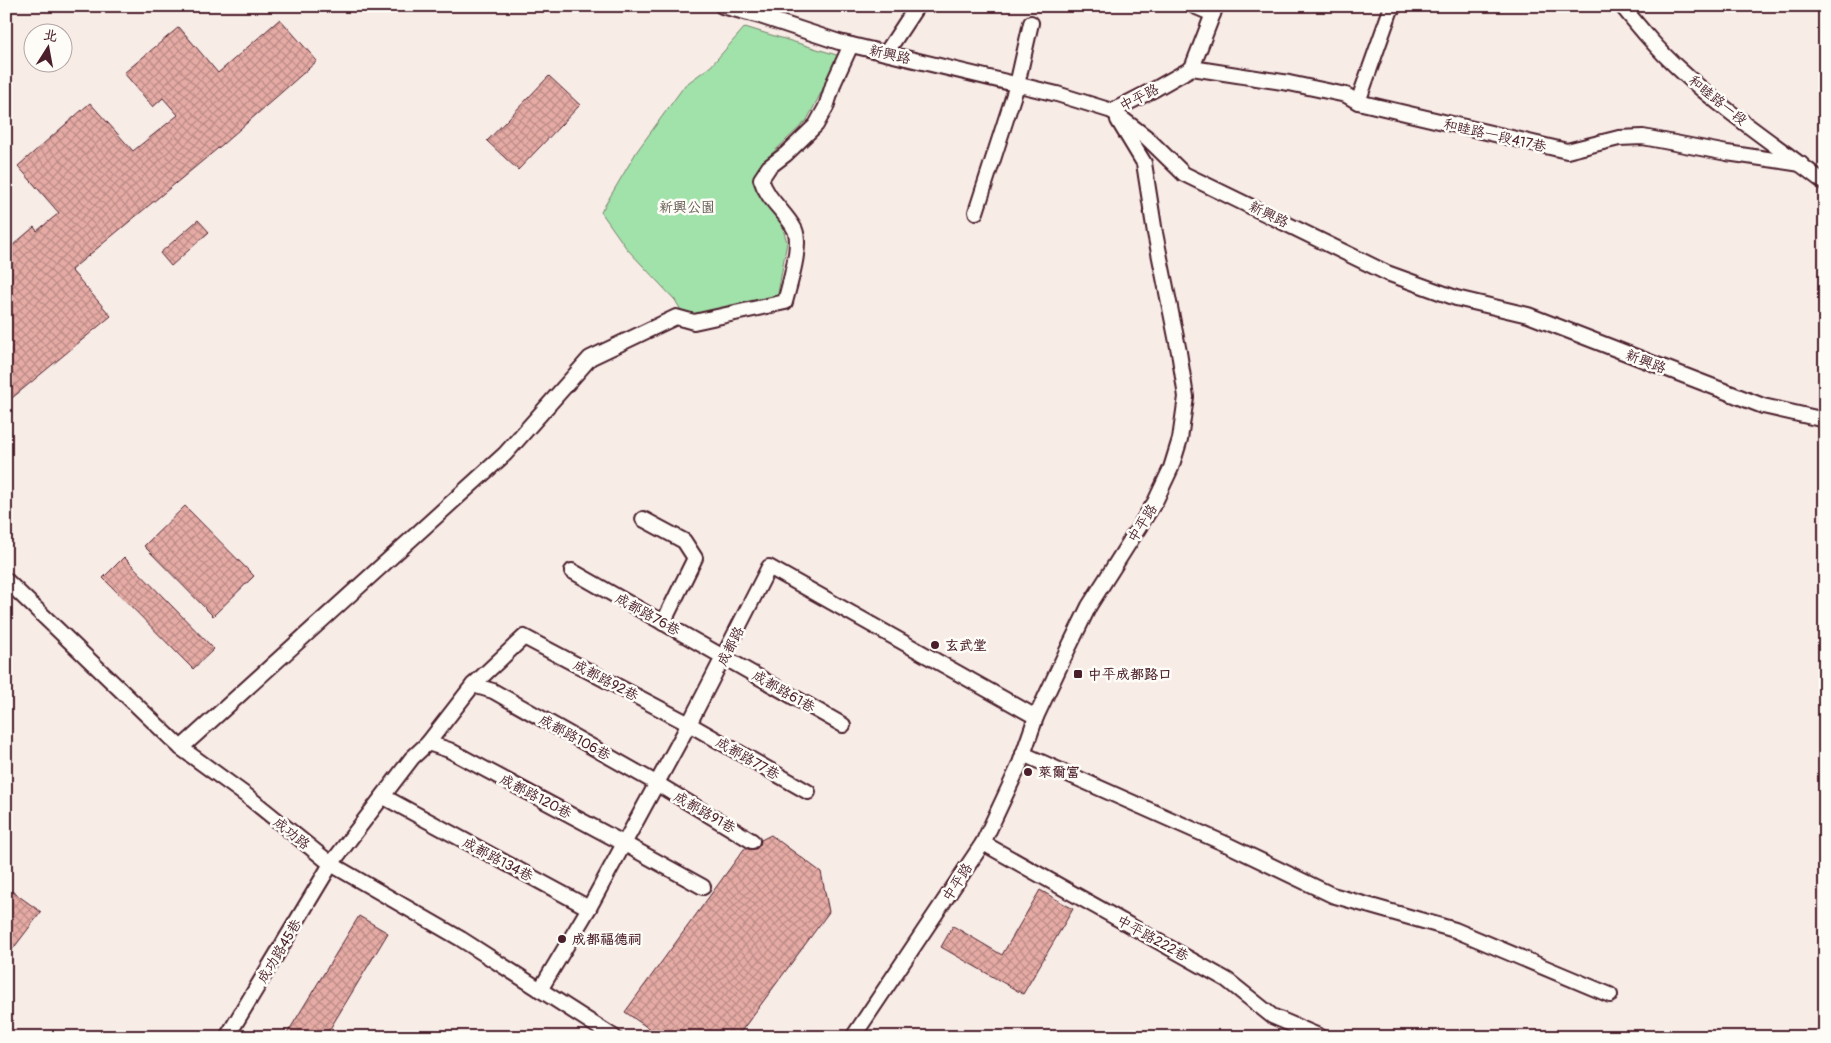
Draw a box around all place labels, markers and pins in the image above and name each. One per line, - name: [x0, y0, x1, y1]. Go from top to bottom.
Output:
- place label: 玄武堂: [945, 637, 987, 654]
- marker: 玄武堂: [929, 639, 941, 651]
- place label: 中平成都路口: [1088, 666, 1172, 683]
- marker: 中平成都路口: [1072, 668, 1084, 680]
- place label: 萊爾富: [1038, 764, 1080, 781]
- marker: 萊爾富: [1022, 766, 1034, 778]
- place label: 成都福德祠: [572, 931, 642, 948]
- marker: 成都福德祠: [556, 933, 568, 945]

